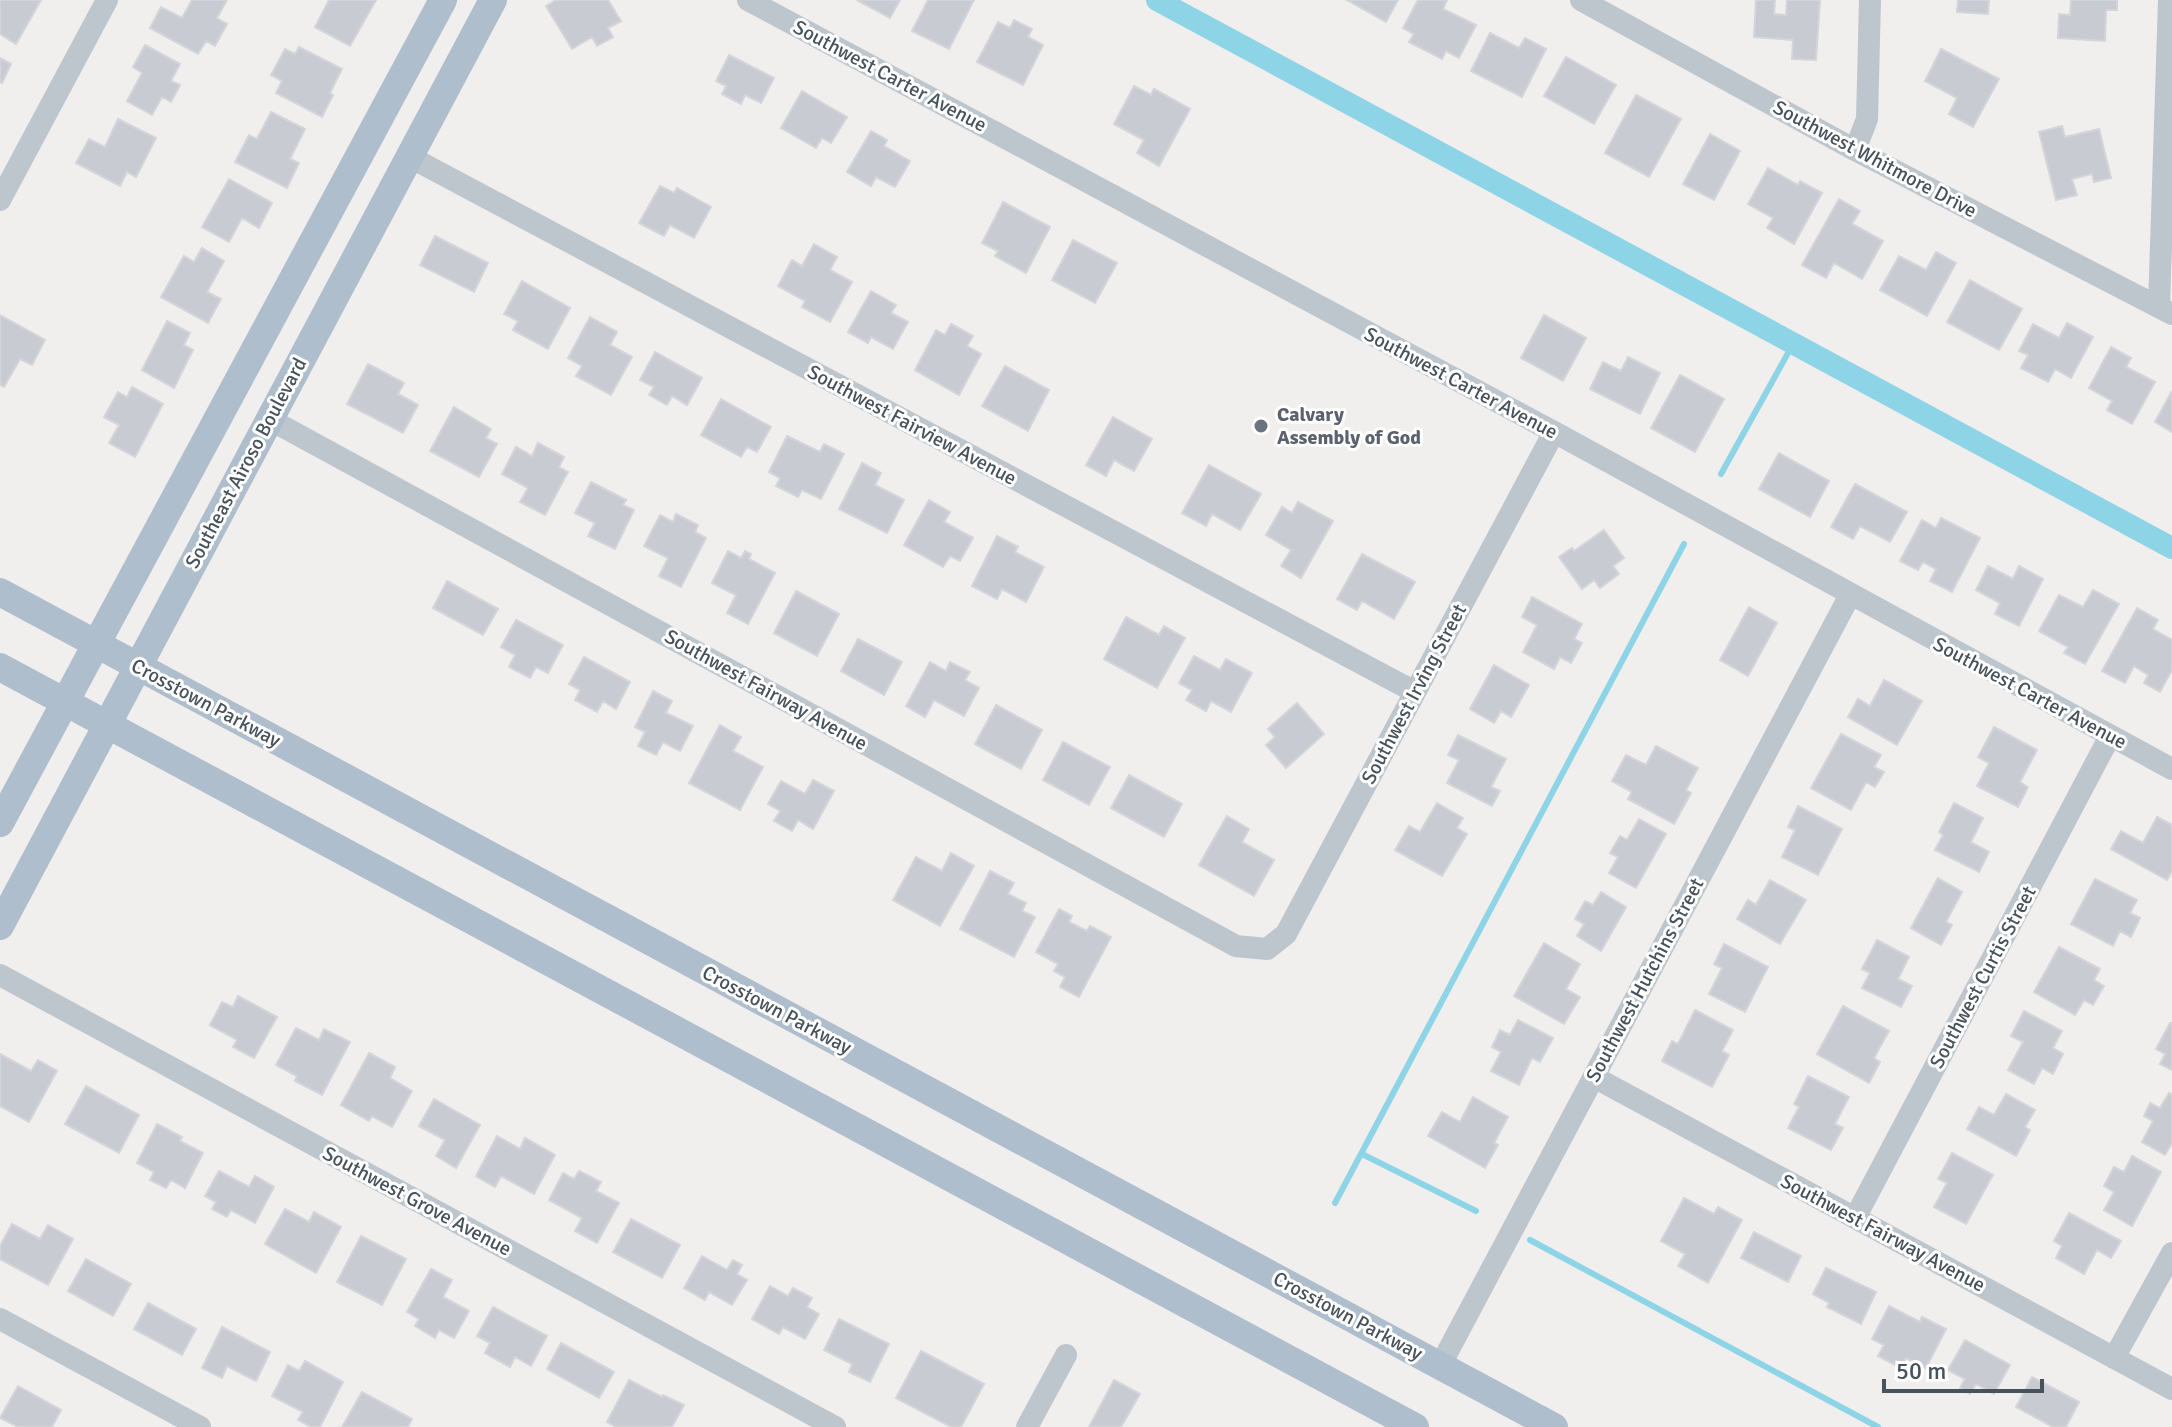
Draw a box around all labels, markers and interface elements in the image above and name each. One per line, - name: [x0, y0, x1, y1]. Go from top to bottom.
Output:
- street label: Southwest Carter Avenue: [789, 14, 991, 138]
- street label: Southwest Whitmore Drive: [1769, 95, 1981, 223]
- street label: Southwest Carter Avenue: [1360, 321, 1562, 445]
- street label: Southeast Airoso Boulevard: [180, 353, 312, 573]
- street label: Southwest Fairview Avenue: [803, 359, 1021, 491]
- place label: Calvary Assembly of God: [1277, 402, 1421, 450]
- marker: Calvary Assembly of God: [1252, 417, 1270, 435]
- street label: Southwest Irving Street: [1356, 600, 1472, 788]
- street label: Southwest Fairway Avenue: [660, 624, 872, 756]
- street label: Southwest Carter Avenue: [1929, 631, 2131, 755]
- street label: Crosstown Parkway: [127, 653, 286, 753]
- street label: Southwest Hutchins Street: [1581, 874, 1709, 1086]
- street label: Southwest Curtis Street: [1924, 882, 2042, 1072]
- street label: Crosstown Parkway: [698, 960, 857, 1060]
- street label: Southwest Grove Avenue: [318, 1141, 516, 1261]
- street label: Southwest Fairway Avenue: [1776, 1168, 1990, 1298]
- street label: Crosstown Parkway: [1269, 1266, 1428, 1366]
- scale bar: [1884, 1343, 2042, 1393]
- text: 50 m: [1896, 1356, 1946, 1386]

